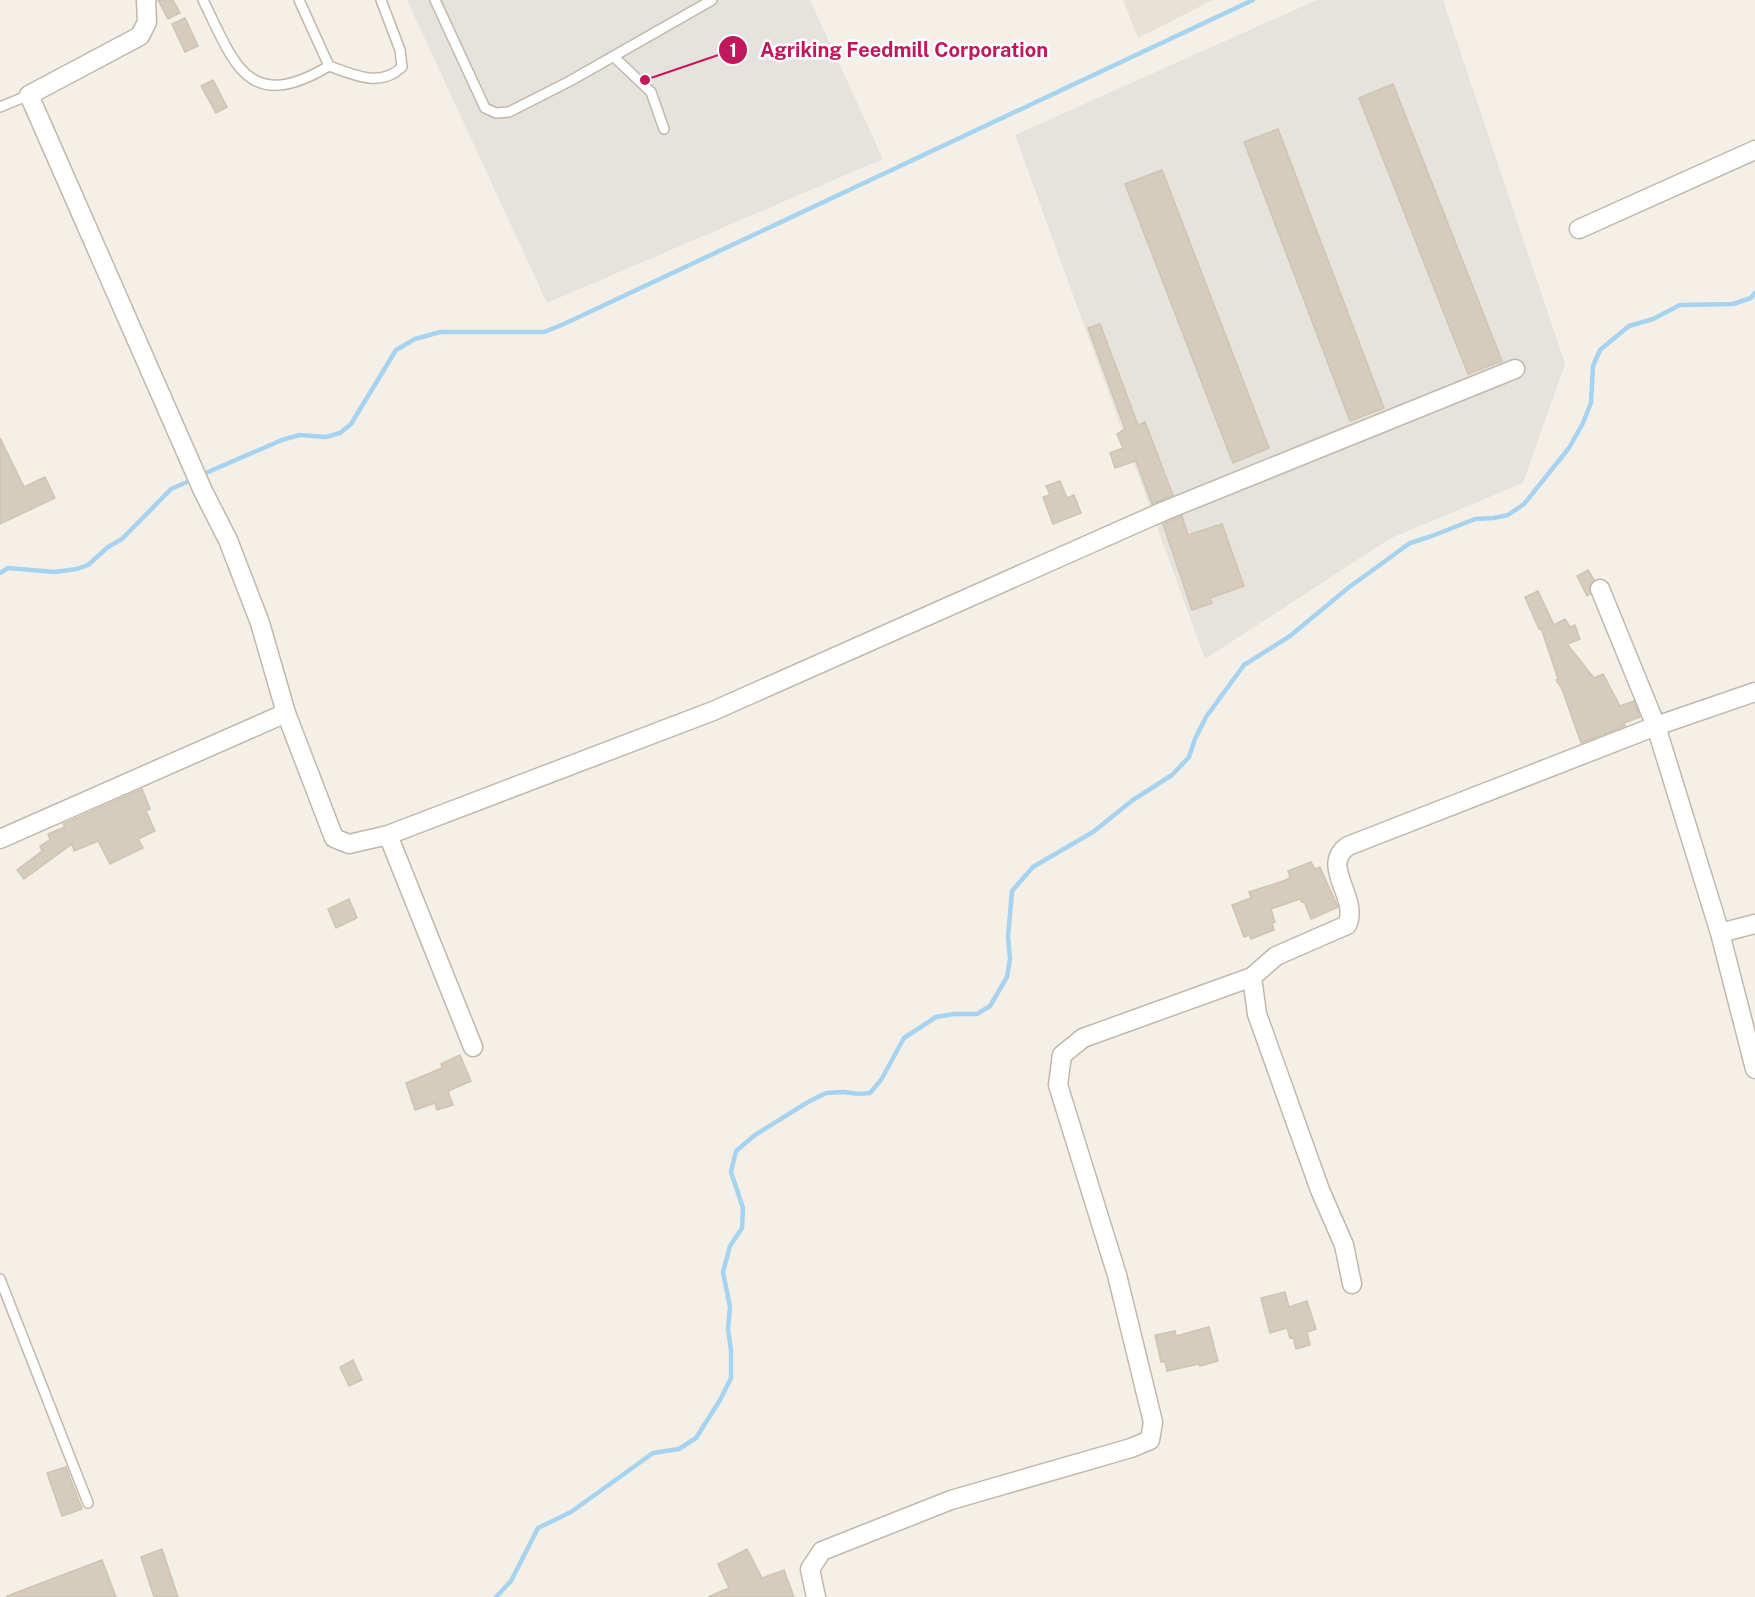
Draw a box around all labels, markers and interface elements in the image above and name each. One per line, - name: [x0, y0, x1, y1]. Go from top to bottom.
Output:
- callout: Agriking Feedmill Corporation: [718, 31, 1060, 69]
- text: Agriking Feedmill Corporation: [760, 38, 1048, 62]
- text: 1: [729, 40, 737, 61]

